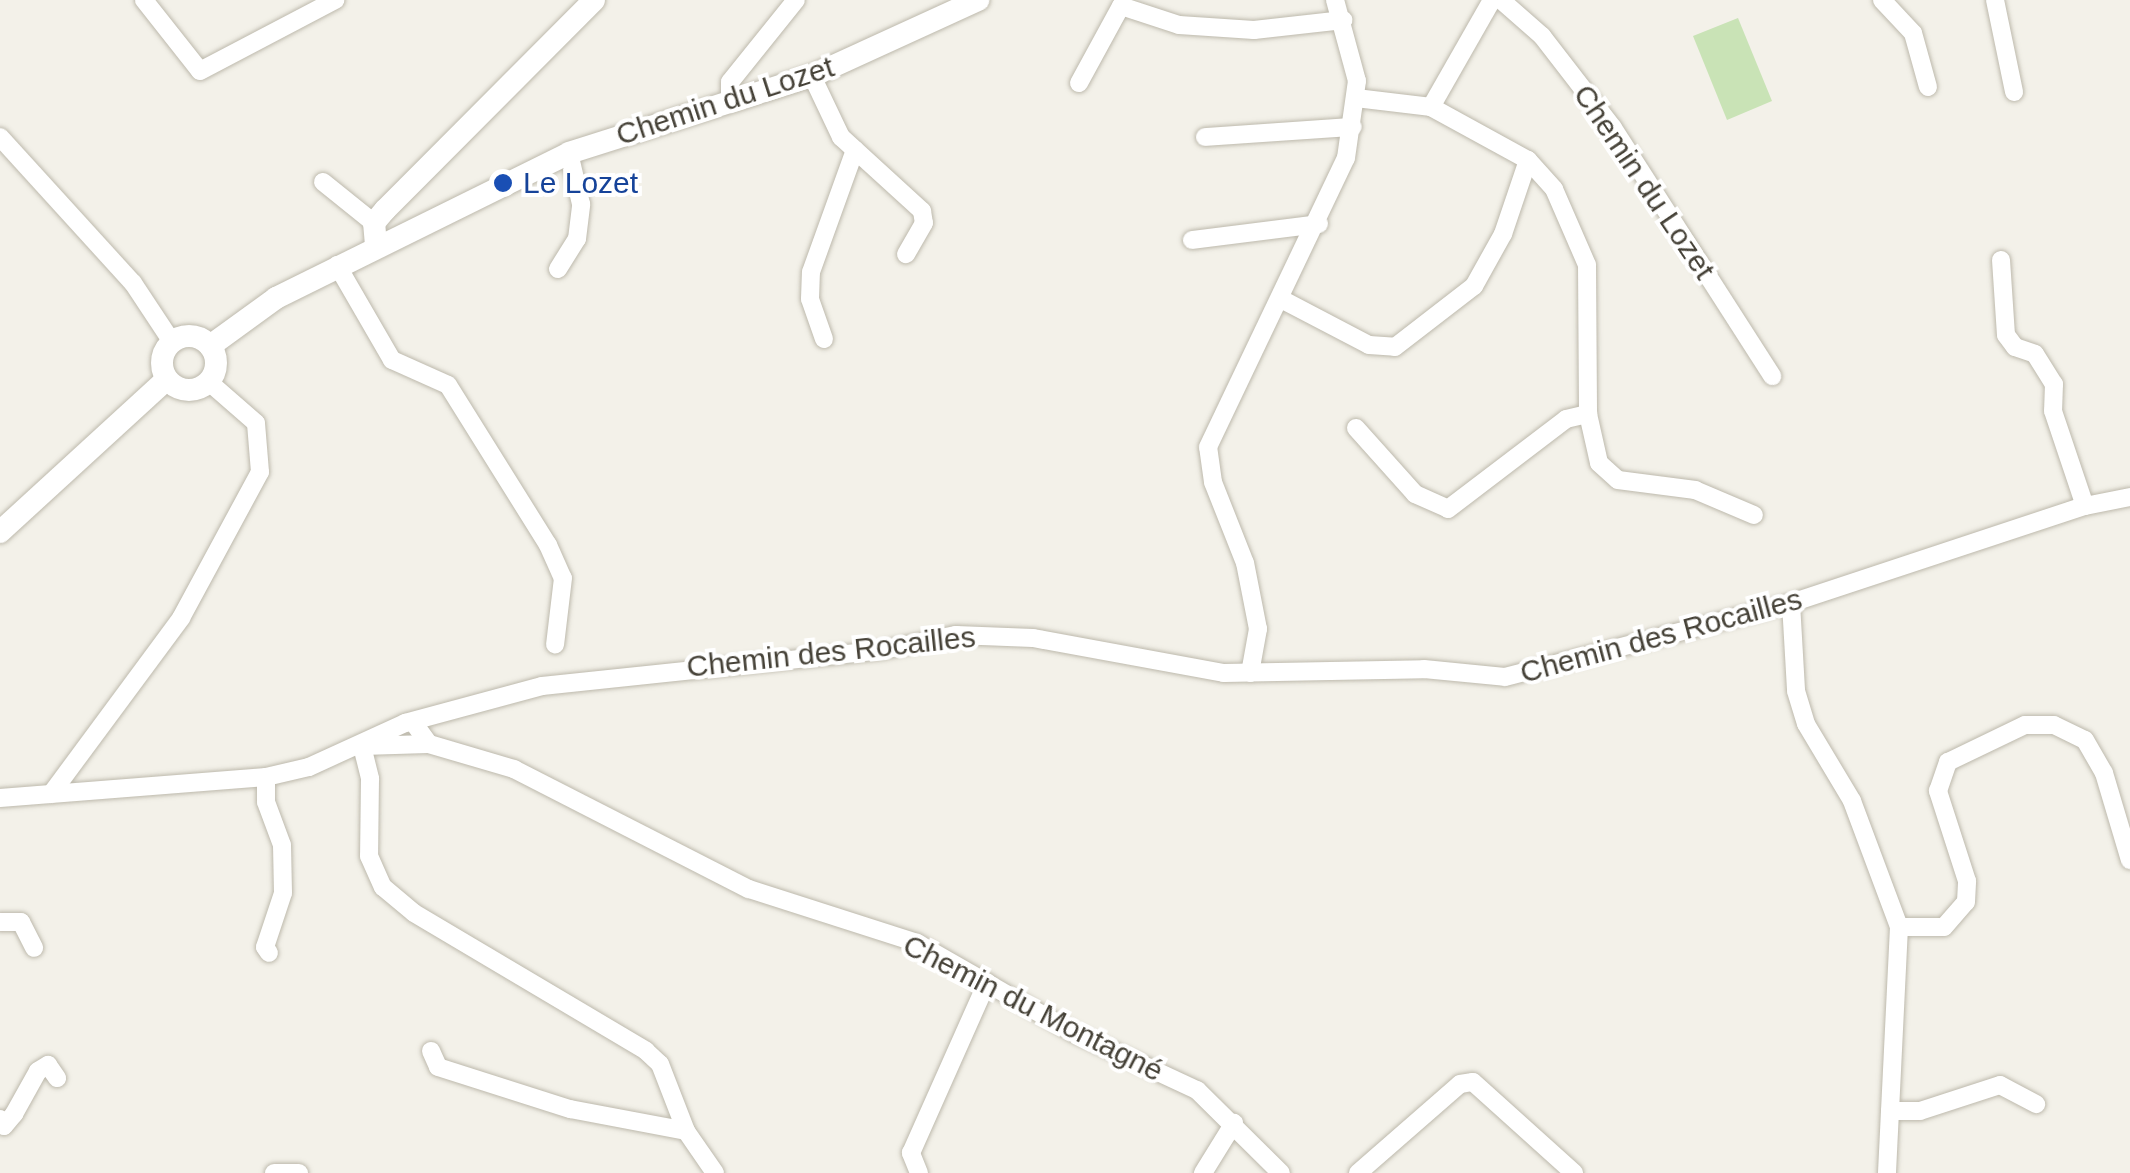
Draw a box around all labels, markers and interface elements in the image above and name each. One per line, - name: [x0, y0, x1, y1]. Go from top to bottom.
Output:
- street label: Chemin du Lozet: [612, 49, 838, 153]
- street label: Chemin du Lozet: [1566, 78, 1722, 286]
- place label: Le Lozet: [523, 165, 638, 201]
- marker: Le Lozet: [492, 172, 514, 194]
- street label: Chemin des Rocailles: [1516, 581, 1806, 691]
- street label: Chemin des Rocailles: [685, 619, 977, 685]
- street label: Chemin du Montagné: [897, 927, 1169, 1089]

